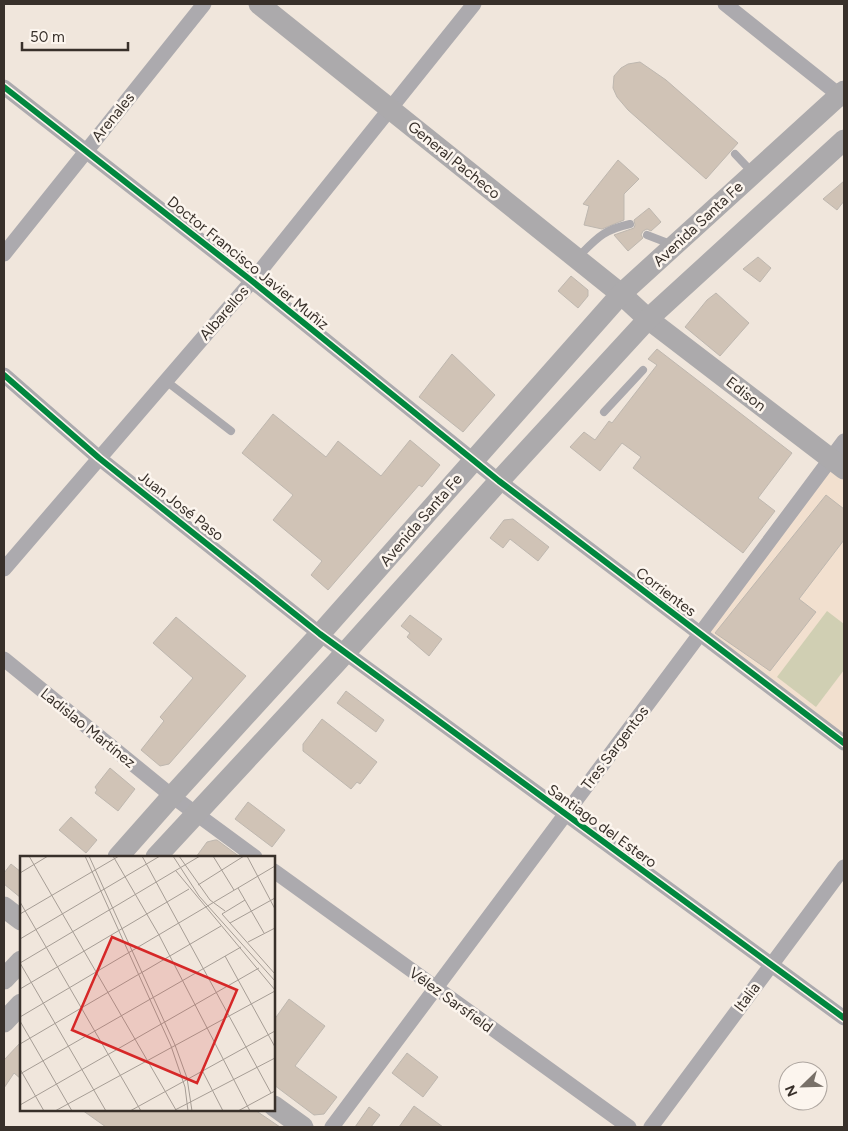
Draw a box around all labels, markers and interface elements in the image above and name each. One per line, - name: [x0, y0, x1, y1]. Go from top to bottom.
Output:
- scale bar: [22, 20, 129, 52]
- text: 50 m: [30, 28, 65, 46]
- street label: Arenales: [88, 89, 138, 145]
- street label: General Pacheco: [404, 117, 504, 203]
- street label: Avenida Santa Fe: [649, 178, 747, 270]
- street label: Doctor Francisco Javier Muñiz: [164, 192, 332, 334]
- street label: Albarellos: [196, 282, 252, 344]
- street label: Edison: [723, 373, 769, 415]
- street label: Juan José Paso: [135, 467, 227, 545]
- street label: Avenida Santa Fe: [376, 470, 466, 570]
- street label: Corrientes: [632, 564, 700, 620]
- street label: Ladislao Martínez: [37, 684, 139, 772]
- street label: Tres Sargentos: [578, 703, 652, 793]
- street label: Santiago del Estero: [544, 780, 660, 872]
- inset map: [20, 856, 275, 1111]
- street label: Vélez Sarsfield: [406, 964, 496, 1036]
- street label: Italia: [730, 979, 764, 1015]
- north arrow: [778, 1061, 828, 1111]
- text: N: [782, 1083, 801, 1099]

